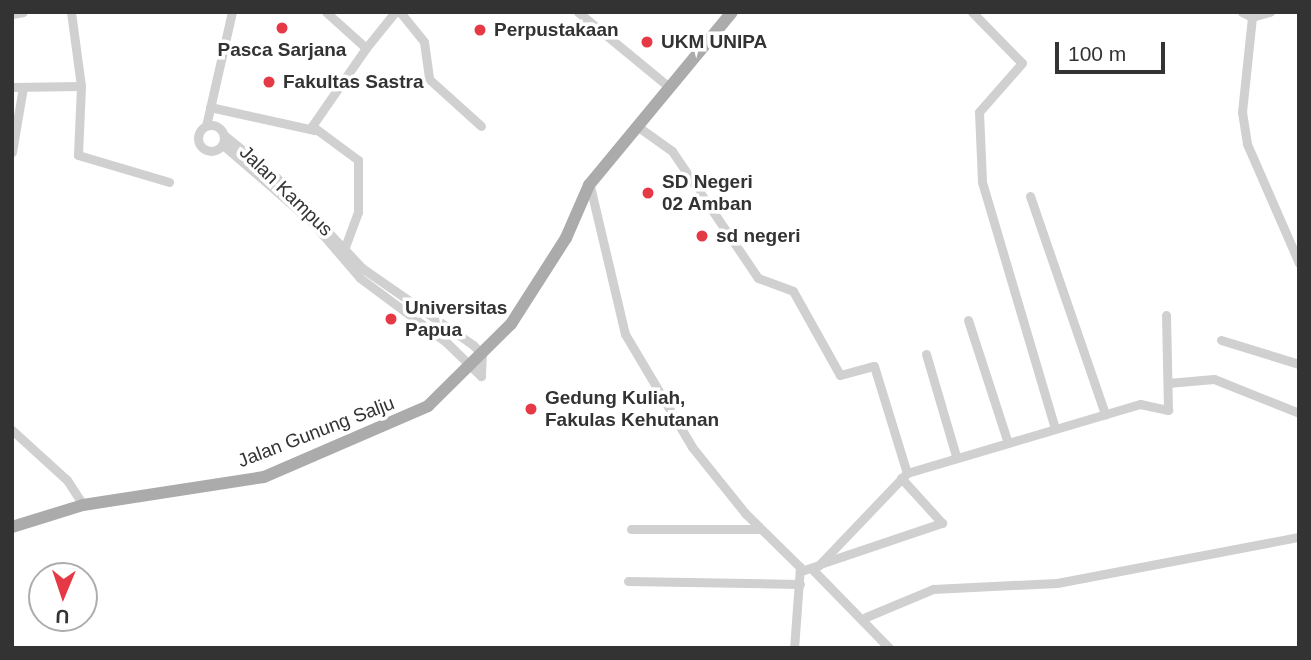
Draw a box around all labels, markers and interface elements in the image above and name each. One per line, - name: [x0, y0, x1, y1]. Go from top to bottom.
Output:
- place label: Perpustakaan: [494, 19, 619, 41]
- marker: Pasca Sarjana: [274, 20, 290, 36]
- marker: Perpustakaan: [472, 22, 488, 38]
- scale bar: [1059, 28, 1169, 72]
- place label: UKM UNIPA: [661, 31, 767, 53]
- marker: UKM UNIPA: [639, 34, 655, 50]
- place label: Pasca Sarjana: [218, 39, 346, 61]
- text: 100 m: [1068, 42, 1126, 65]
- place label: Fakultas Sastra: [283, 71, 423, 93]
- marker: Fakultas Sastra: [261, 74, 277, 90]
- street label: Jalan Kampus: [235, 141, 337, 241]
- place label: SD Negeri 02 Amban: [662, 171, 753, 215]
- marker: SD Negeri 02 Amban: [640, 185, 656, 201]
- place label: sd negeri: [716, 225, 800, 247]
- marker: sd negeri: [694, 228, 710, 244]
- place label: Universitas Papua: [405, 297, 507, 341]
- marker: Universitas Papua: [383, 311, 399, 327]
- place label: Gedung Kuliah, Fakulas Kehutanan: [545, 387, 719, 431]
- street label: Jalan Gunung Salju: [235, 392, 397, 472]
- marker: Gedung Kuliah, Fakulas Kehutanan: [523, 401, 539, 417]
- north arrow: [28, 562, 98, 632]
- text: U: [55, 606, 70, 627]

